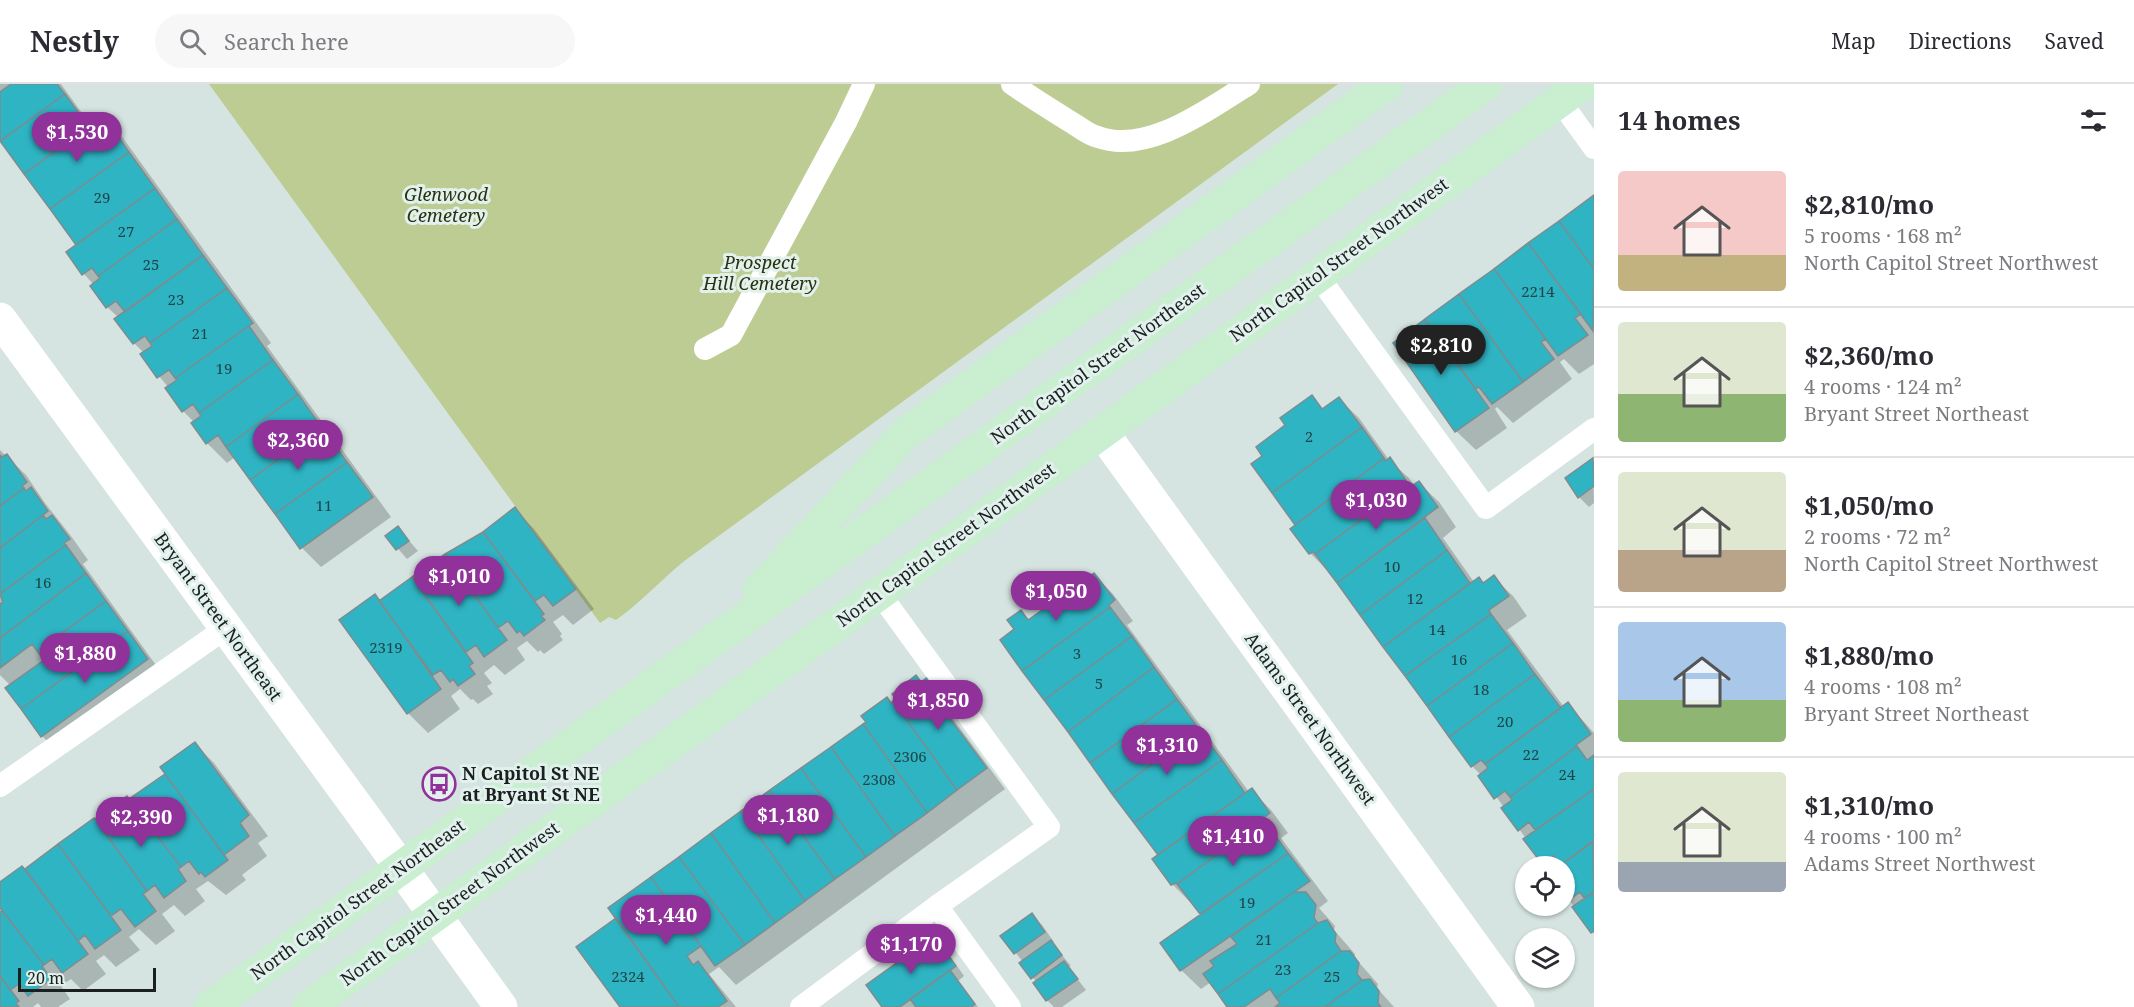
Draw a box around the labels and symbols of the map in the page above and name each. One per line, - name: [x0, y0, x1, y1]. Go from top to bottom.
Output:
- pin: $1,530: [28, 112, 126, 163]
- street label: North Capitol Street Northwest: [1224, 172, 1453, 347]
- park label: Glenwood Cemetery: [404, 182, 488, 227]
- house number: 29: [94, 187, 110, 207]
- house number: 27: [118, 221, 134, 241]
- park label: Prospect Hill Cemetery: [702, 250, 817, 295]
- house number: 25: [143, 254, 159, 274]
- street label: North Capitol Street Northeast: [985, 277, 1209, 449]
- house number: 2214: [1521, 281, 1555, 301]
- house number: 23: [168, 289, 184, 309]
- house number: 21: [192, 323, 208, 343]
- pin: $2,810: [1392, 325, 1490, 376]
- house number: 19: [216, 358, 232, 378]
- pin: $2,360: [249, 420, 347, 471]
- house number: 2: [1305, 426, 1313, 446]
- street label: North Capitol Street Northwest: [831, 457, 1060, 632]
- pin: $1,030: [1327, 480, 1425, 531]
- house number: 11: [316, 495, 332, 515]
- street label: Bryant Street Northeast: [150, 527, 288, 705]
- pin: $1,010: [410, 556, 508, 607]
- house number: 10: [1384, 556, 1400, 576]
- pin: $1,050: [1007, 571, 1105, 622]
- house number: 16: [35, 572, 51, 592]
- house number: 12: [1407, 588, 1423, 608]
- house number: 14: [1429, 619, 1446, 639]
- street label: Adams Street Northwest: [1240, 627, 1382, 810]
- pin: $1,880: [36, 633, 134, 684]
- house number: 2319: [369, 637, 403, 657]
- house number: 3: [1073, 643, 1081, 663]
- house number: 16: [1451, 649, 1467, 669]
- house number: 5: [1095, 673, 1103, 693]
- house number: 18: [1473, 679, 1489, 699]
- pin: $1,850: [889, 680, 987, 731]
- house number: 20: [1497, 711, 1513, 731]
- pin: $1,310: [1118, 725, 1216, 776]
- house number: 22: [1523, 744, 1539, 764]
- house number: 2306: [893, 746, 927, 766]
- place label: N Capitol St NE at Bryant St NE: [462, 761, 600, 806]
- house number: 24: [1559, 764, 1576, 784]
- bus stop icon: N Capitol St NE at Bryant St NE: [421, 766, 457, 802]
- house number: 2308: [862, 769, 896, 789]
- pin: $1,180: [739, 795, 837, 846]
- pin: $2,390: [92, 797, 190, 848]
- street label: North Capitol Street Northeast: [245, 813, 469, 985]
- street label: North Capitol Street Northwest: [335, 816, 564, 991]
- pin: $1,410: [1184, 816, 1282, 867]
- house number: 19: [1239, 892, 1255, 912]
- pin: $1,440: [617, 895, 715, 946]
- pin: $1,170: [862, 924, 960, 975]
- house number: 21: [1256, 929, 1272, 949]
- house number: 23: [1275, 959, 1291, 979]
- scale bar: [18, 965, 156, 992]
- house number: 2324: [611, 966, 645, 986]
- house number: 25: [1324, 966, 1340, 986]

